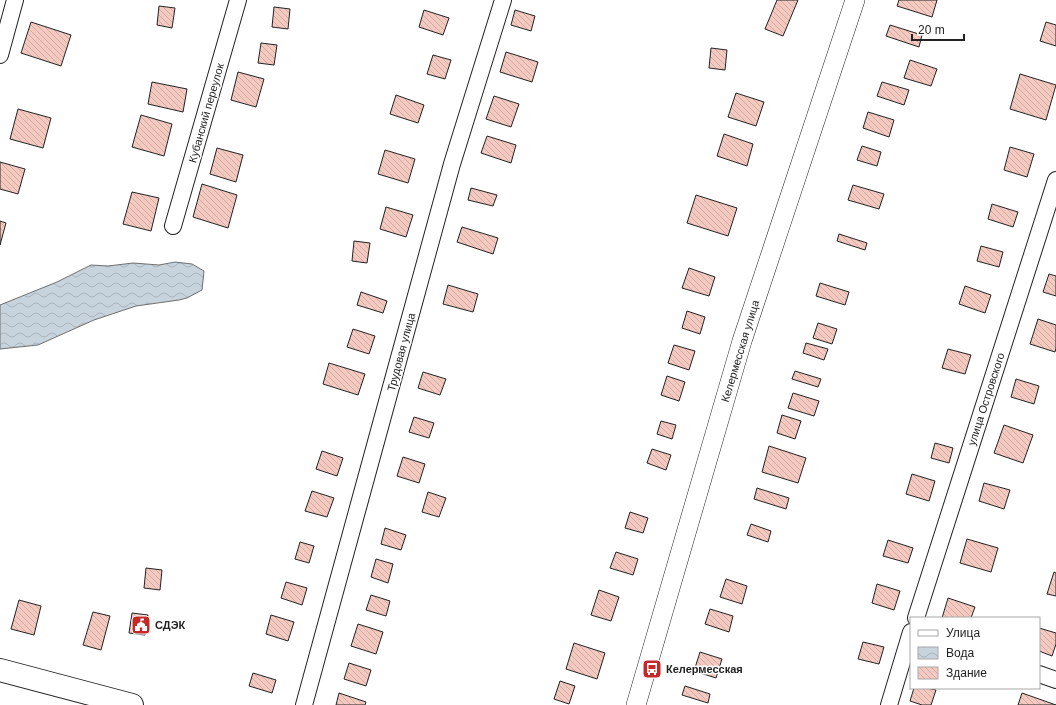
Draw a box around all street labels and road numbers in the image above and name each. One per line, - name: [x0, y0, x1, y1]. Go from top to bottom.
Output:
- street label: Кубанский переулок: [186, 62, 226, 164]
- street label: Келермесская улица: [719, 298, 761, 403]
- street label: Трудовая улица: [385, 311, 417, 393]
- street label: улица Островского: [965, 351, 1007, 447]

